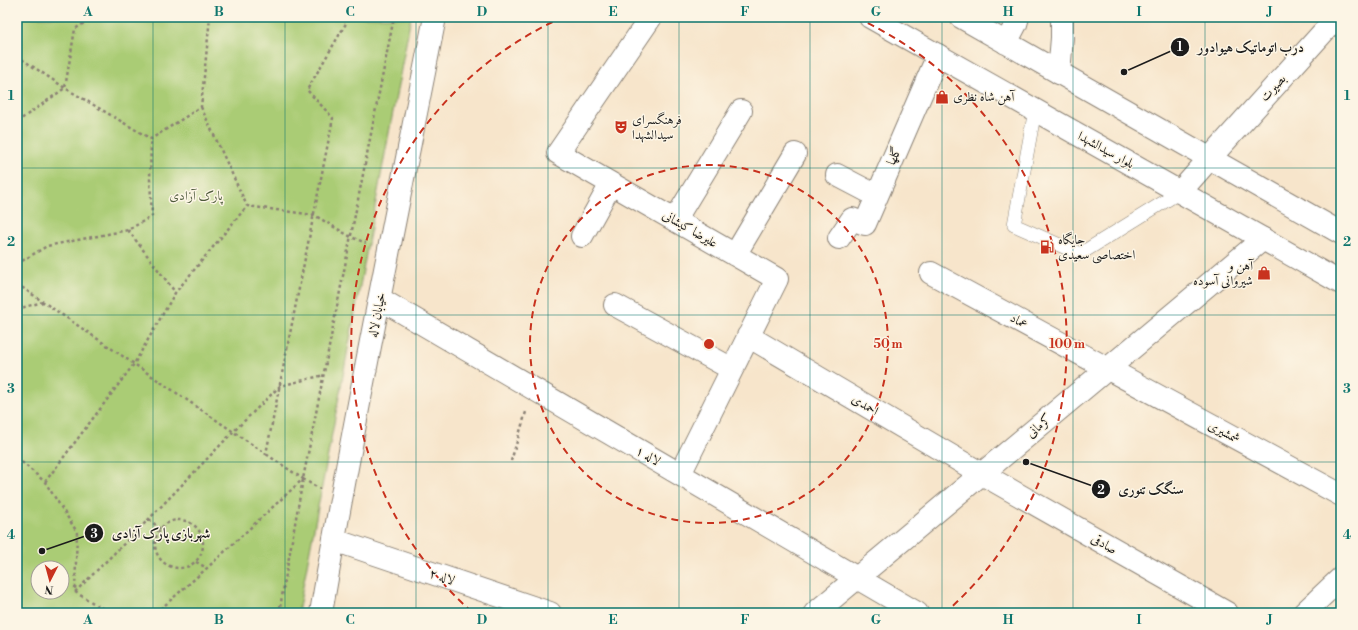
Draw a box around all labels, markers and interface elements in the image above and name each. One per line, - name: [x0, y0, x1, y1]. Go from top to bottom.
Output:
- text: A: [82, 4, 93, 20]
- text: B: [214, 4, 224, 20]
- text: C: [345, 4, 355, 20]
- text: D: [477, 4, 487, 20]
- text: E: [608, 4, 618, 20]
- text: F: [740, 4, 750, 20]
- text: G: [871, 4, 882, 20]
- text: H: [1003, 4, 1014, 20]
- text: I: [1136, 4, 1142, 20]
- text: J: [1265, 4, 1273, 20]
- callout: درب اتوماتیک هیوادور: [1170, 34, 1312, 60]
- text: درب اتوماتیک هیوادور: [1196, 39, 1304, 57]
- text: 1: [1177, 40, 1183, 55]
- street label: بصیرت: [1257, 71, 1289, 105]
- text: 1: [8, 88, 15, 104]
- text: 1: [1344, 88, 1351, 104]
- shop icon: آهن شاه نظری: [934, 89, 950, 105]
- place label: آهن شاه نظری: [953, 89, 1015, 106]
- place label: فرهنگسرای سیدالشهدا: [632, 111, 682, 143]
- theatre icon: فرهنگسرای سیدالشهدا: [613, 119, 629, 135]
- street label: بلوار سیدالشهدا: [1075, 128, 1137, 172]
- street label: گلها: [883, 144, 905, 168]
- park label: پارک آزادی: [169, 188, 223, 205]
- street label: علیرضا کیشانی: [660, 207, 720, 251]
- place label: جایگاه اختصاصی سعیدی: [1058, 231, 1136, 264]
- text: 2: [7, 234, 15, 250]
- text: 2: [1343, 234, 1351, 250]
- fuel station icon: جایگاه اختصاصی سعیدی: [1039, 239, 1055, 255]
- place label: آهن و شیروانی آسوده: [1193, 258, 1254, 289]
- shop icon: آهن و شیروانی آسوده: [1256, 265, 1272, 281]
- street label: خیابان لاله: [365, 291, 389, 339]
- street label: عماد: [1007, 310, 1031, 332]
- centre of rings: [702, 337, 716, 351]
- text: 50 m: [873, 337, 903, 352]
- text: 100 m: [1049, 337, 1085, 352]
- text: 3: [7, 381, 15, 397]
- text: 3: [1343, 381, 1351, 397]
- street label: احمدی: [849, 391, 881, 419]
- street label: کرمانی: [1023, 411, 1055, 441]
- street label: شمشیری: [1205, 417, 1243, 447]
- street label: لاله ۱: [633, 443, 663, 469]
- callout: سنگک تنوری: [1091, 476, 1192, 502]
- text: سنگک تنوری: [1118, 480, 1184, 499]
- text: 2: [1097, 483, 1105, 498]
- callout: شهربازی پارک آزادی: [84, 520, 219, 546]
- text: شهربازی پارک آزادی: [112, 525, 211, 544]
- text: 4: [7, 527, 16, 543]
- text: 3: [90, 527, 98, 542]
- text: 4: [1343, 527, 1352, 543]
- street label: صادقی: [1088, 530, 1120, 558]
- north arrow: [30, 560, 70, 600]
- street label: لاله ۲: [427, 565, 457, 589]
- text: N: [44, 582, 54, 596]
- text: A: [82, 612, 93, 628]
- text: B: [214, 612, 224, 628]
- text: C: [345, 612, 355, 628]
- text: D: [477, 612, 487, 628]
- text: E: [608, 612, 618, 628]
- text: F: [740, 612, 750, 628]
- text: G: [871, 612, 882, 628]
- text: H: [1003, 612, 1014, 628]
- text: I: [1136, 612, 1142, 628]
- text: J: [1265, 612, 1273, 628]

